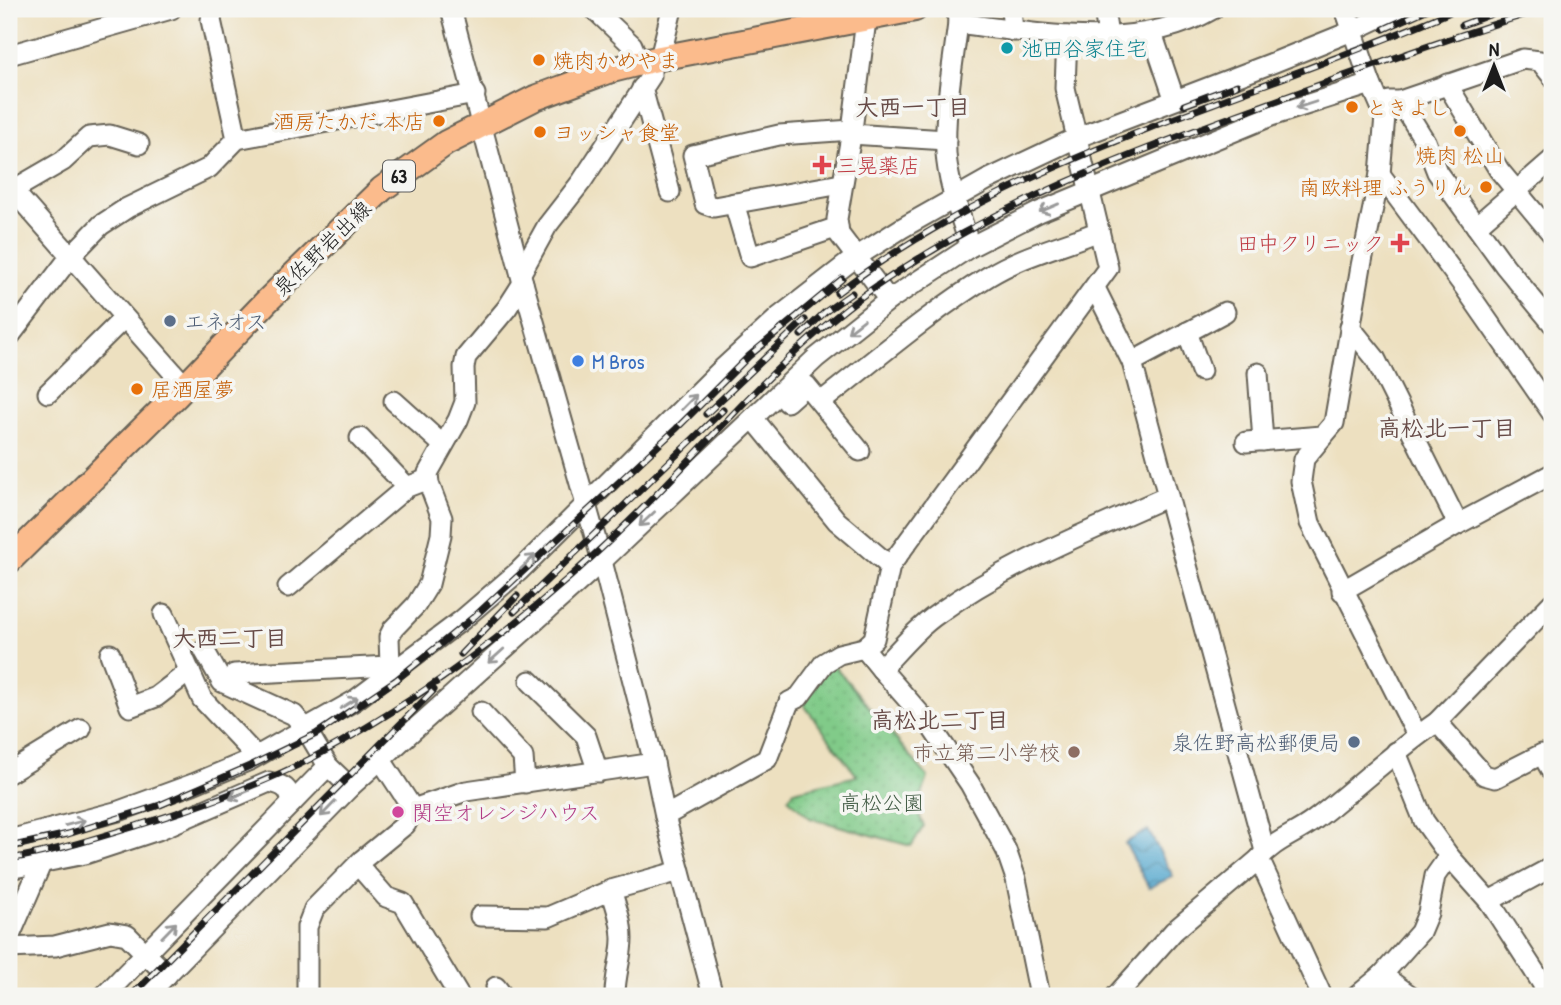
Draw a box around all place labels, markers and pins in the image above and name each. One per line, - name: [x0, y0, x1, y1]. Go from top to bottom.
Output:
- place label: 池田谷家住宅: [1021, 34, 1147, 63]
- marker: 池田谷家住宅: [999, 40, 1015, 56]
- place label: 焼肉かめやま: [553, 46, 679, 75]
- marker: 焼肉かめやま: [531, 52, 547, 68]
- place label: ときよし: [1366, 93, 1450, 122]
- marker: ときよし: [1344, 99, 1360, 115]
- place label: 酒房たかだ 本店: [273, 107, 425, 136]
- marker: 酒房たかだ 本店: [431, 113, 447, 129]
- place label: ヨッシャ食堂: [554, 118, 680, 147]
- marker: 焼肉 松山: [1452, 123, 1468, 139]
- marker: ヨッシャ食堂: [532, 124, 548, 140]
- place label: 焼肉 松山: [1416, 141, 1504, 170]
- place label: 三晃薬店: [836, 151, 920, 180]
- marker: 三晃薬店: [814, 157, 830, 173]
- place label: 南欧料理 ふうりん: [1299, 173, 1472, 202]
- marker: 南欧料理 ふうりん: [1478, 179, 1494, 195]
- place label: 田中クリニック: [1237, 229, 1384, 258]
- marker: 田中クリニック: [1390, 233, 1410, 253]
- place label: エネオス: [184, 307, 267, 336]
- marker: エネオス: [162, 313, 178, 329]
- place label: M Bros: [592, 347, 645, 376]
- marker: M Bros: [570, 353, 586, 369]
- place label: 居酒屋夢: [151, 375, 235, 404]
- marker: 居酒屋夢: [129, 381, 145, 397]
- place label: 泉佐野高松郵便局: [1172, 728, 1340, 757]
- marker: 泉佐野高松郵便局: [1346, 734, 1362, 750]
- place label: 市立第二小学校: [913, 738, 1060, 767]
- marker: 市立第二小学校: [1066, 744, 1082, 760]
- place label: 関空オレンジハウス: [412, 798, 600, 827]
- marker: 関空オレンジハウス: [390, 804, 406, 820]

